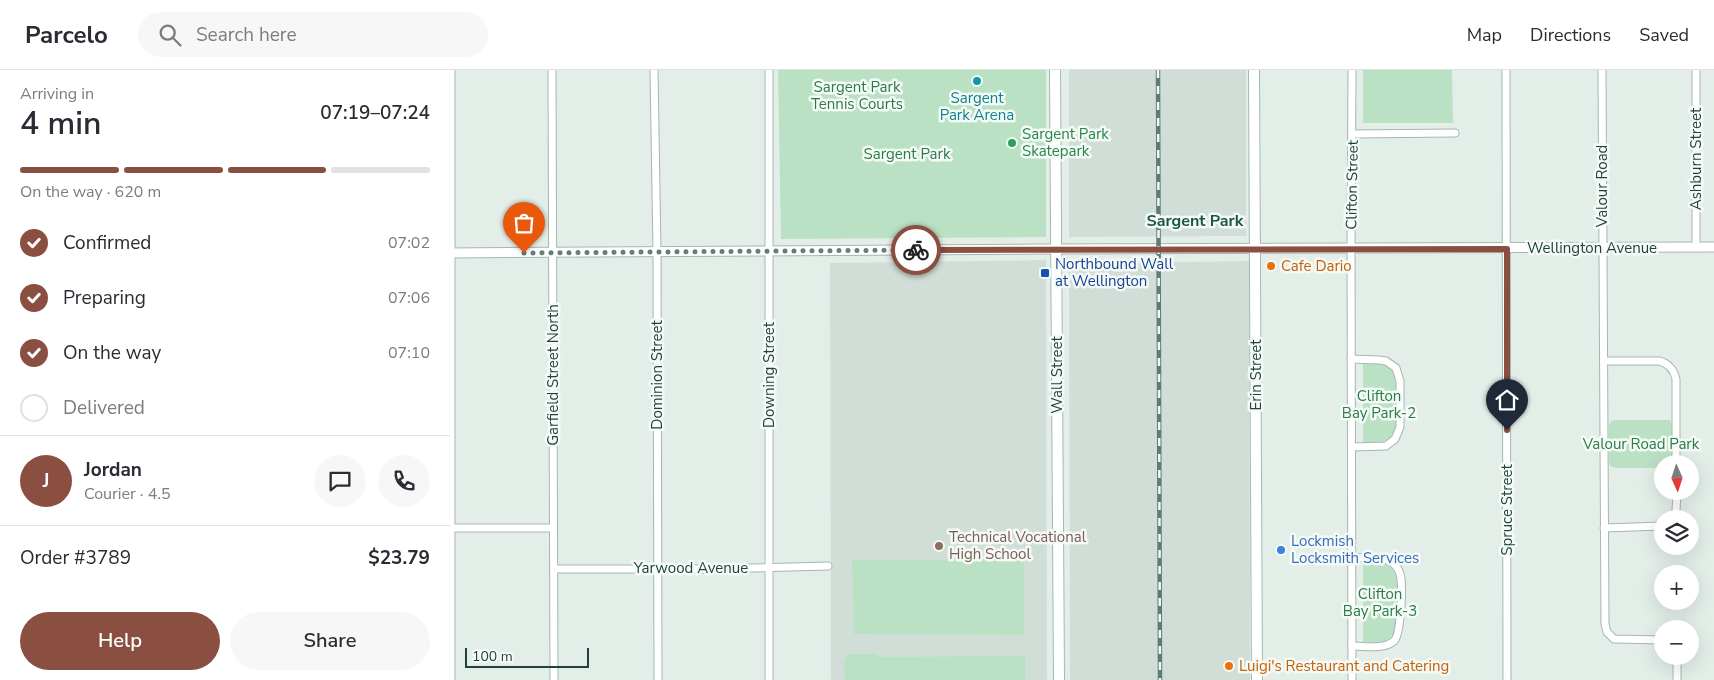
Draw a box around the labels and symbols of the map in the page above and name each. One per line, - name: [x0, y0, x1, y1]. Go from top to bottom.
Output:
- marker: Sargent Park Arena: [971, 75, 983, 87]
- park label: Sargent Park Tennis Courts: [811, 77, 903, 114]
- place label: Sargent Park Arena: [940, 88, 1014, 125]
- street label: Ashburn Street: [1686, 107, 1706, 210]
- place label: Sargent Park Skatepark: [1022, 124, 1109, 161]
- marker: Sargent Park Skatepark: [1006, 137, 1018, 149]
- street label: Clifton Street: [1341, 139, 1363, 230]
- park label: Sargent Park: [864, 144, 951, 164]
- street label: Valour Road: [1592, 145, 1612, 228]
- pin: [503, 202, 545, 253]
- district label: Sargent Park: [1147, 210, 1244, 232]
- courier: [891, 225, 941, 275]
- street label: Wellington Avenue: [1527, 238, 1657, 258]
- place label: Northbound Wall at Wellington: [1055, 254, 1174, 291]
- place label: Cafe Dario: [1281, 256, 1352, 276]
- marker: Cafe Dario: [1265, 260, 1277, 272]
- marker: Northbound Wall at Wellington: [1039, 267, 1051, 279]
- street label: Garfield Street North: [543, 304, 563, 446]
- street label: Dominion Street: [647, 320, 667, 430]
- street label: Downing Street: [759, 321, 779, 428]
- street label: Wall Street: [1047, 336, 1067, 414]
- street label: Erin Street: [1246, 339, 1266, 410]
- pin: [1486, 379, 1528, 430]
- park label: Clifton Bay Park-2: [1342, 386, 1416, 423]
- park label: Valour Road Park: [1582, 434, 1700, 454]
- north arrow: [1654, 455, 1699, 500]
- street label: Spruce Street: [1497, 464, 1517, 556]
- place label: Technical Vocational High School: [949, 527, 1087, 564]
- place label: Lockmish Locksmith Services: [1291, 531, 1419, 568]
- marker: Technical Vocational High School: [933, 540, 945, 552]
- marker: Lockmish Locksmith Services: [1275, 544, 1287, 556]
- street label: Yarwood Avenue: [633, 558, 748, 578]
- park label: Clifton Bay Park-3: [1343, 584, 1417, 621]
- scale bar: [465, 645, 589, 668]
- place label: Luigi's Restaurant and Catering: [1239, 656, 1449, 676]
- marker: Luigi's Restaurant and Catering: [1223, 660, 1235, 672]

